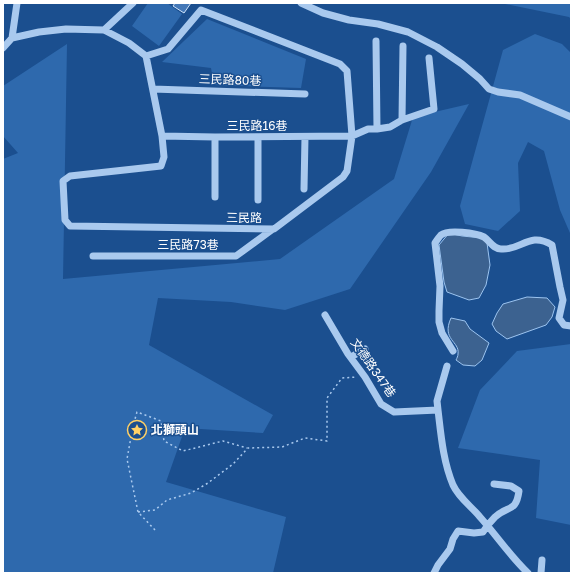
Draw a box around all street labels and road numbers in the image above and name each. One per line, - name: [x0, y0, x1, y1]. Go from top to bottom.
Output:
- street label: 三民路80巷: [198, 71, 262, 88]
- street label: 三民路16巷: [226, 118, 288, 133]
- street label: 三民路: [226, 210, 262, 225]
- street label: 三民路73巷: [157, 237, 219, 252]
- street label: 文德路347巷: [348, 335, 399, 400]

